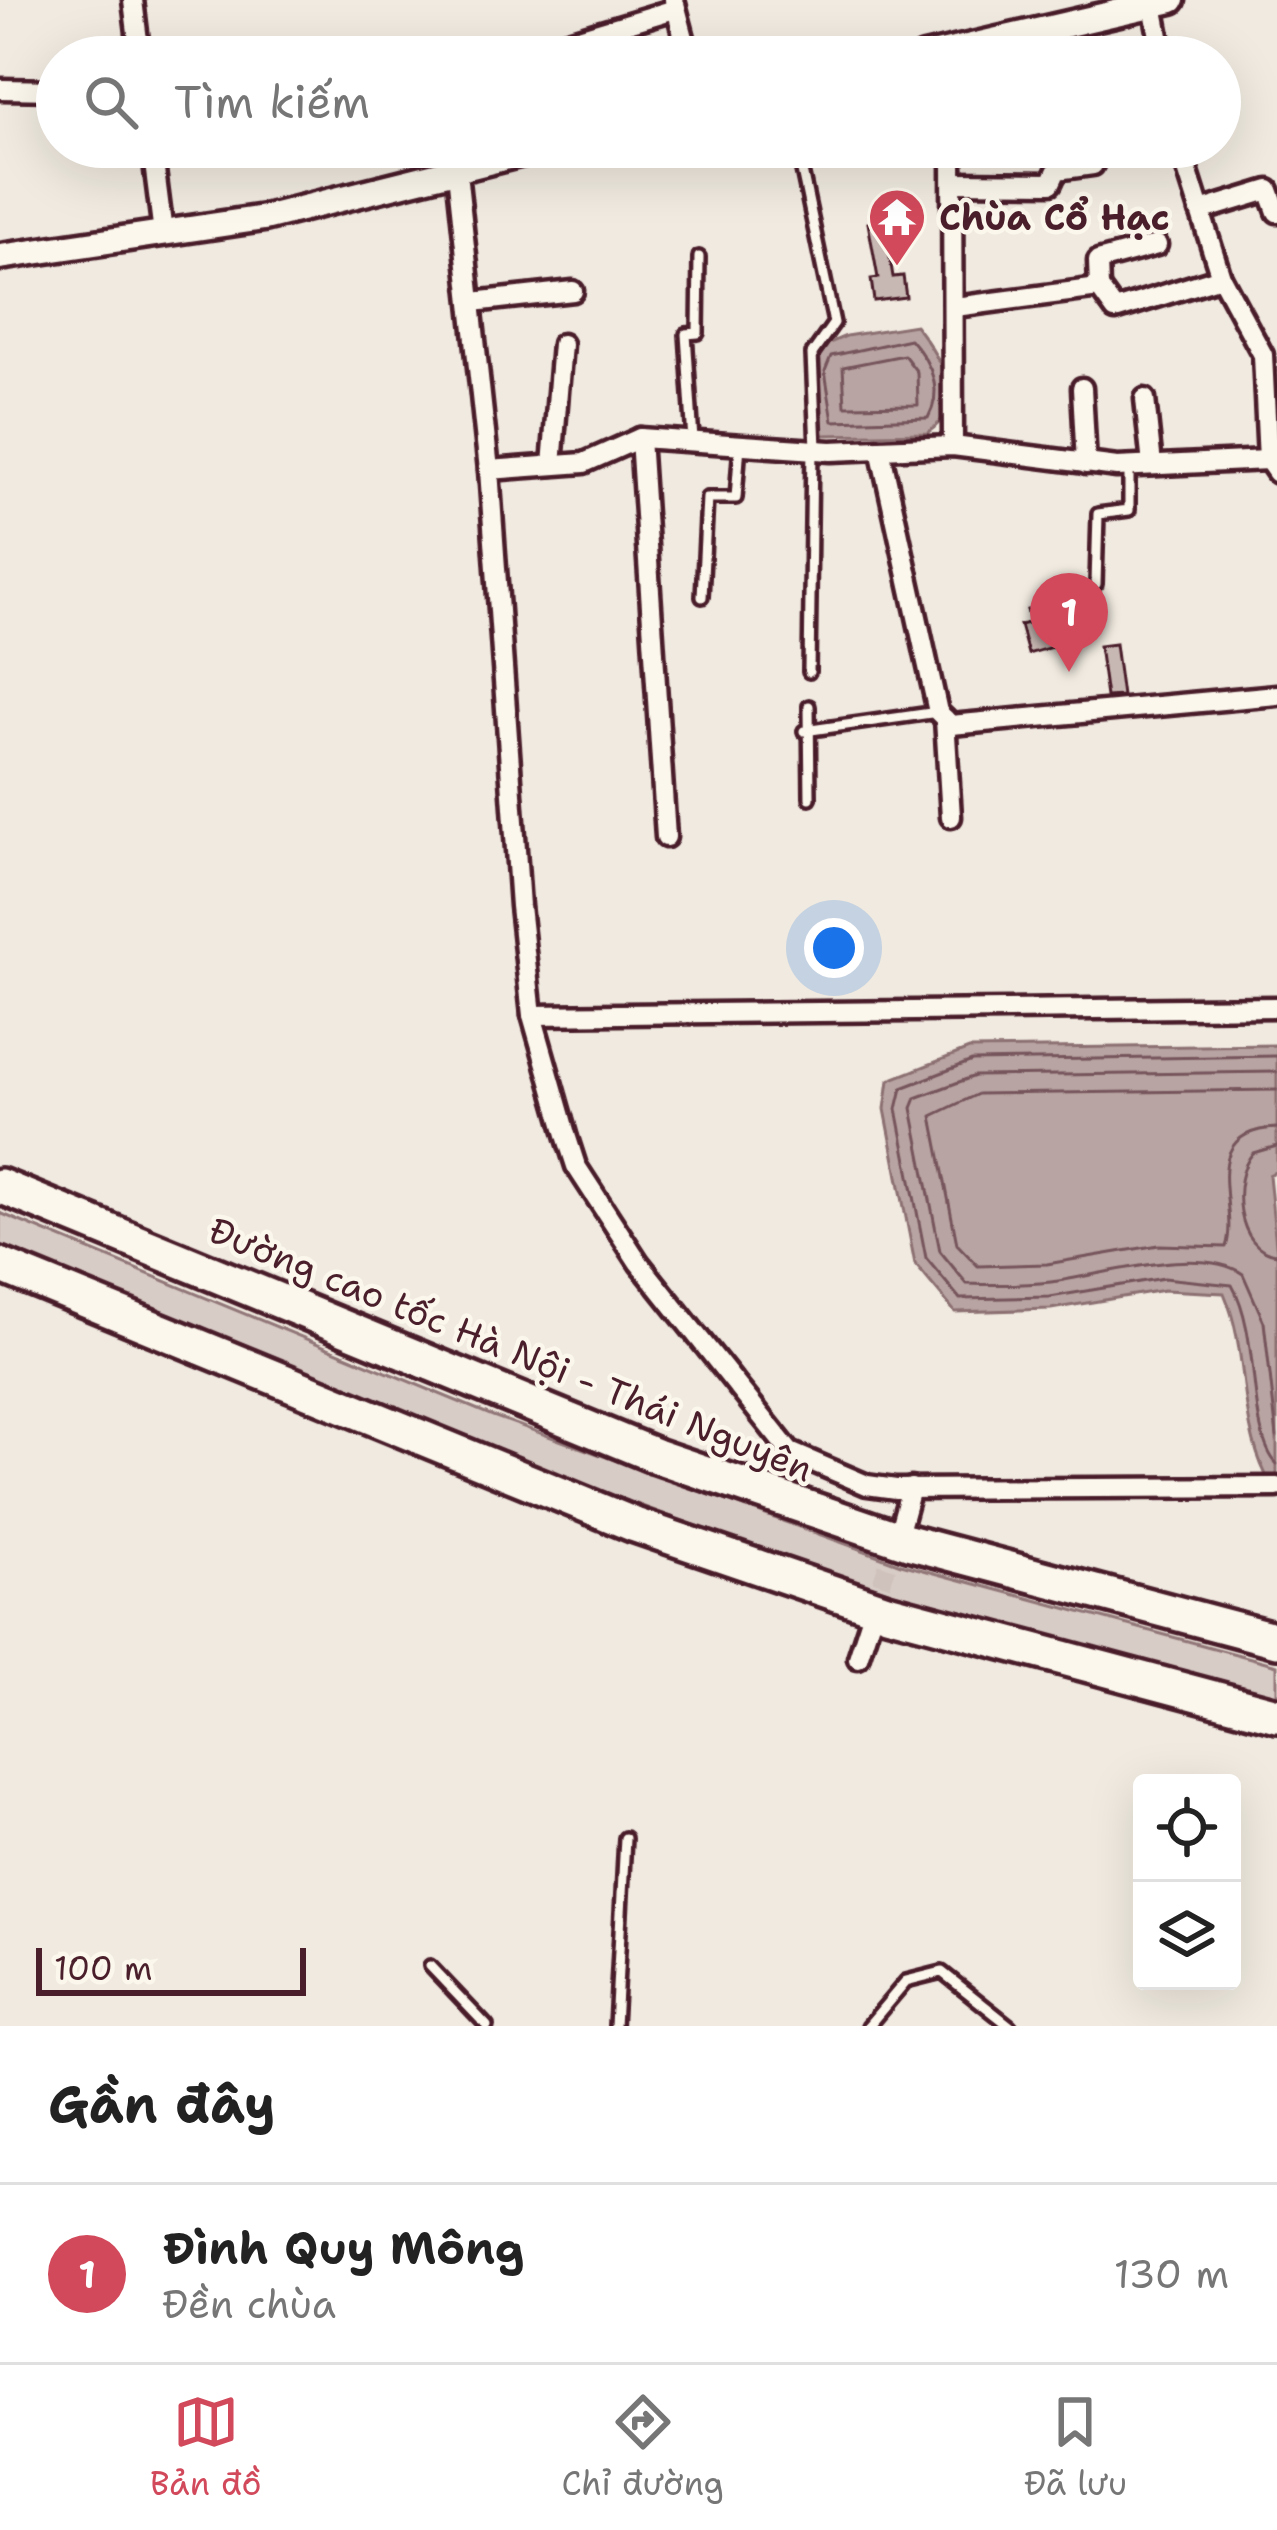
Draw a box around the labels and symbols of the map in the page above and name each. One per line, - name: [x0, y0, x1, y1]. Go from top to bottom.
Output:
- temple icon: Chùa Cổ Hạc: [866, 186, 928, 268]
- place label: Chùa Cổ Hạc: [939, 193, 1170, 242]
- pin: 1: [1030, 573, 1108, 672]
- your location: [804, 918, 864, 978]
- street label: Đường cao tốc Hà Nội - Thái Nguyên: [202, 1206, 820, 1493]
- scale bar: [36, 1942, 306, 1995]

